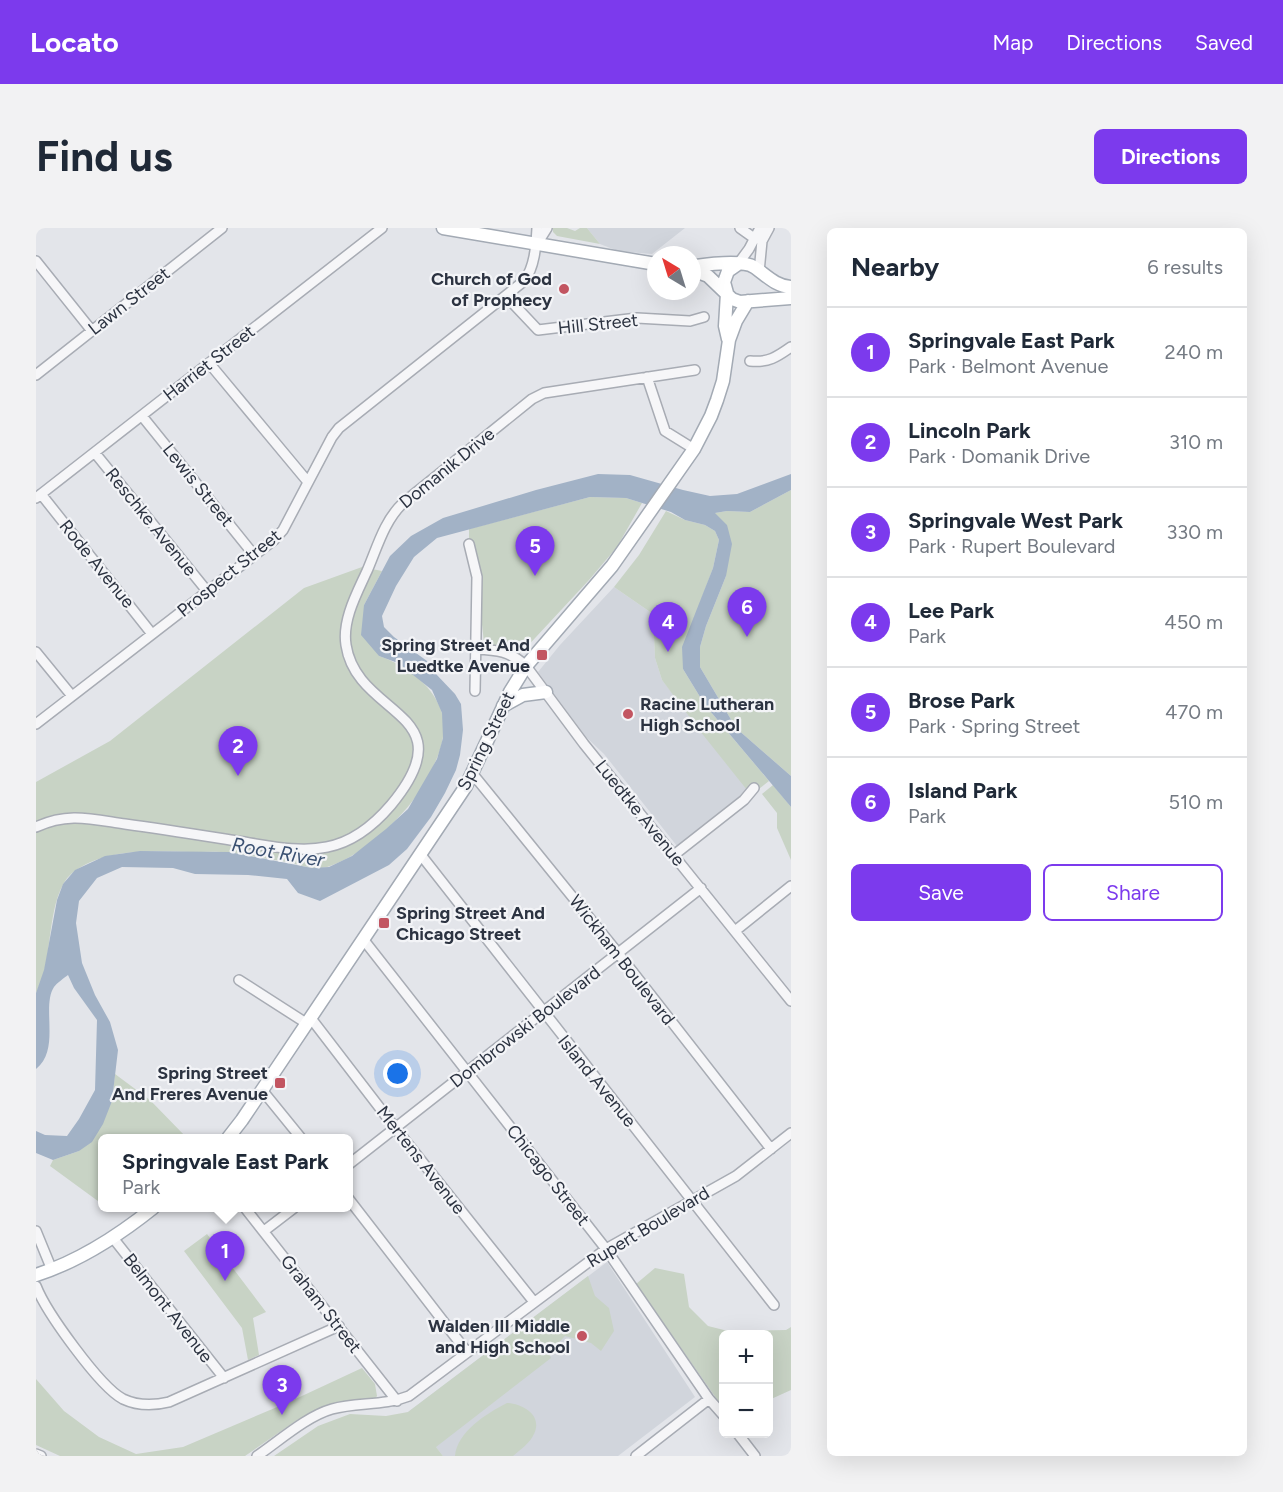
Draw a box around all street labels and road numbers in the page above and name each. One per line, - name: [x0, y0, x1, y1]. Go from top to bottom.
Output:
- street label: Lawn Street: [84, 262, 174, 340]
- street label: Hill Street: [557, 309, 639, 339]
- street label: Harriet Street: [159, 320, 259, 406]
- street label: Domanik Drive: [395, 423, 499, 513]
- street label: Lewis Street: [158, 439, 238, 531]
- street label: Reschke Avenue: [101, 463, 201, 581]
- street label: Rode Avenue: [55, 515, 139, 613]
- street label: Prospect Street: [173, 524, 285, 622]
- street label: Spring Street: [453, 688, 520, 794]
- street label: Luedtke Avenue: [590, 755, 690, 871]
- street label: Wickham Boulevard: [564, 891, 680, 1029]
- street label: Dombrowski Boulevard: [445, 961, 605, 1093]
- street label: Island Avenue: [553, 1030, 641, 1132]
- street label: Mertens Avenue: [372, 1101, 470, 1219]
- street label: Chicago Street: [502, 1120, 594, 1230]
- street label: Rupert Boulevard: [583, 1182, 713, 1272]
- street label: Belmont Avenue: [118, 1249, 218, 1367]
- street label: Graham Street: [276, 1251, 366, 1358]

